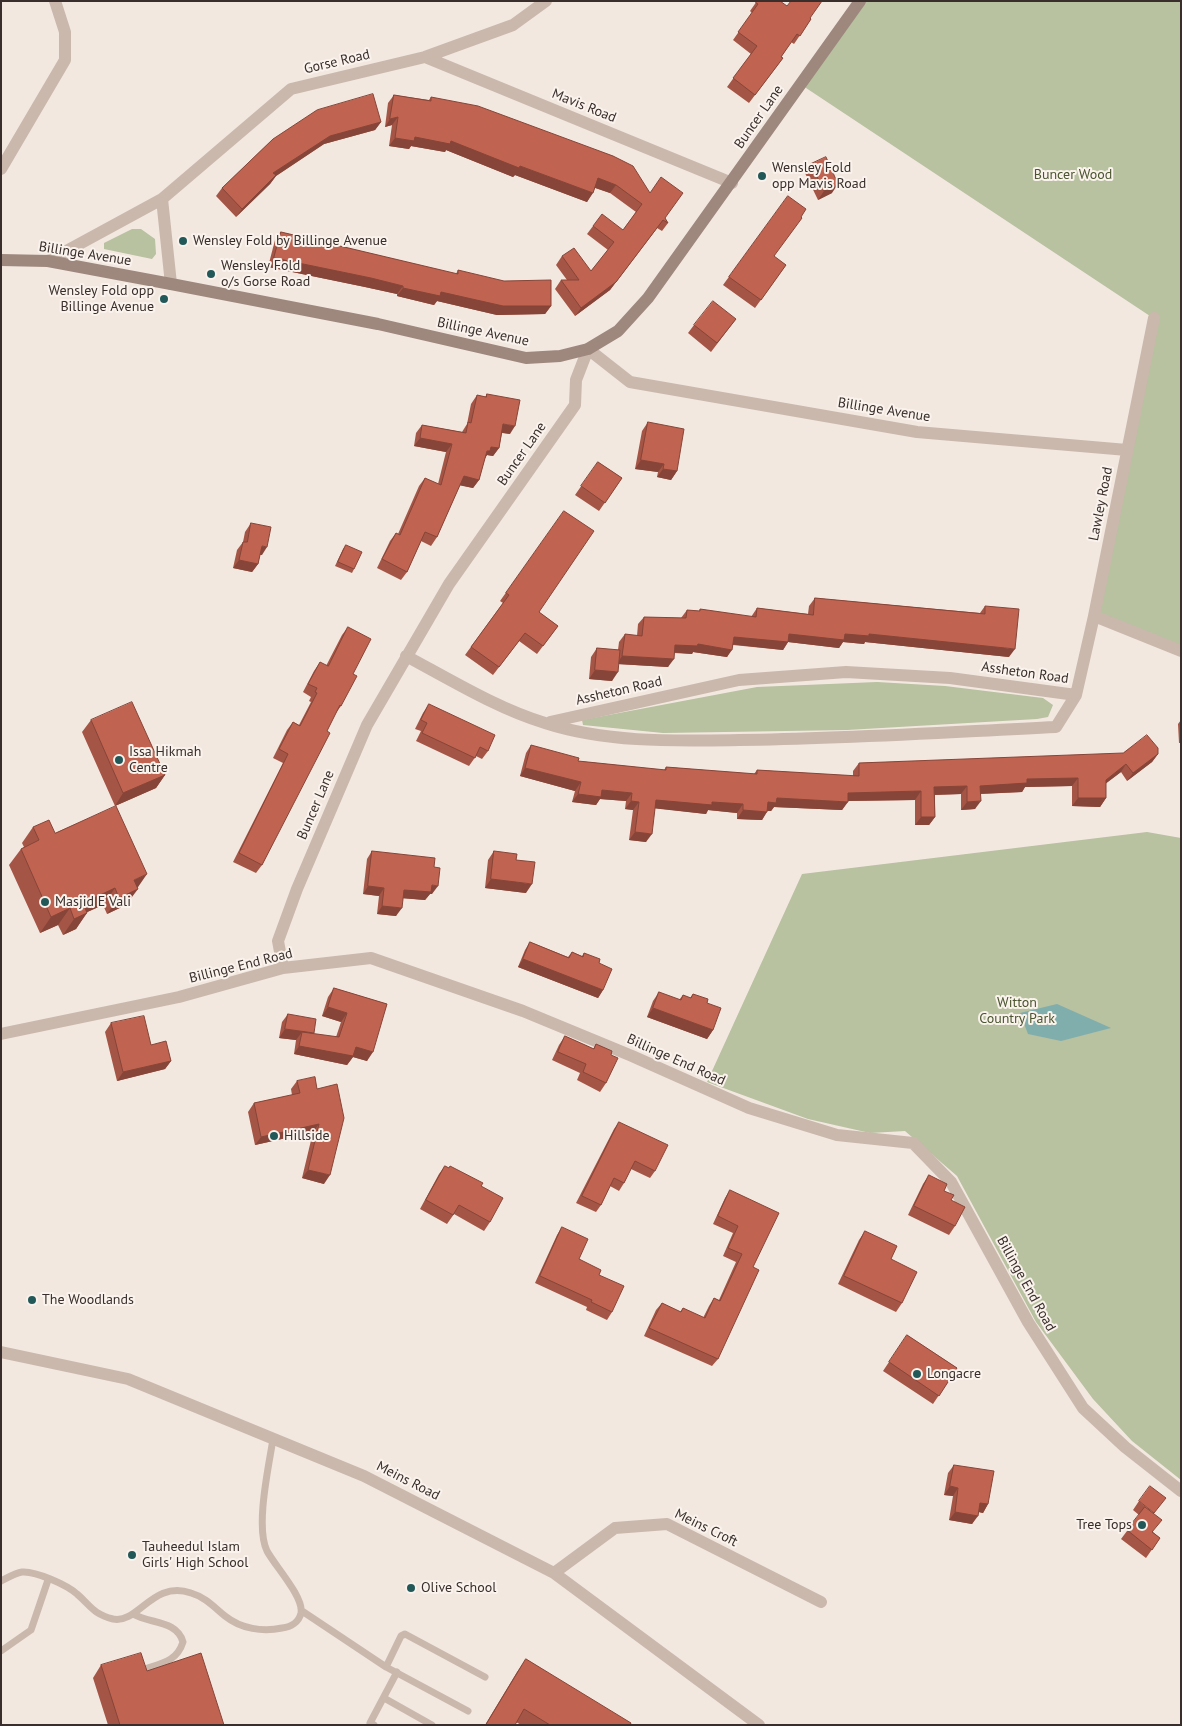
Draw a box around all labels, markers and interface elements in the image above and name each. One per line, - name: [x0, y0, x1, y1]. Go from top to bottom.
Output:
- street label: Gorse Road: [302, 46, 372, 78]
- street label: Buncer Lane: [731, 82, 787, 152]
- street label: Mavis Road: [549, 86, 619, 126]
- place label: Wensley Fold opp Mavis Road: [772, 160, 866, 192]
- park label: Buncer Wood: [1034, 167, 1112, 183]
- marker: Wensley Fold opp Mavis Road: [756, 170, 768, 182]
- place label: Wensley Fold by Billinge Avenue: [193, 233, 387, 249]
- marker: Wensley Fold by Billinge Avenue: [177, 235, 189, 247]
- street label: Billinge Avenue: [37, 238, 133, 270]
- place label: Wensley Fold o/s Gorse Road: [221, 258, 310, 290]
- marker: Wensley Fold o/s Gorse Road: [205, 268, 217, 280]
- place label: Wensley Fold opp Billinge Avenue: [48, 283, 154, 316]
- marker: Wensley Fold opp Billinge Avenue: [158, 293, 170, 305]
- street label: Billinge Avenue: [435, 314, 531, 350]
- street label: Billinge Avenue: [836, 394, 932, 426]
- street label: Buncer Lane: [494, 419, 550, 489]
- street label: Lawley Road: [1086, 466, 1116, 542]
- street label: Assheton Road: [980, 659, 1070, 687]
- street label: Assheton Road: [574, 673, 664, 709]
- place label: Issa Hikmah Centre: [129, 744, 201, 776]
- marker: Issa Hikmah Centre: [113, 754, 125, 766]
- street label: Buncer Lane: [294, 768, 338, 842]
- place label: Masjid E Vali: [55, 894, 131, 910]
- marker: Masjid E Vali: [39, 896, 51, 908]
- street label: Billinge End Road: [188, 945, 294, 987]
- park label: Witton Country Park: [979, 995, 1055, 1028]
- street label: Billinge End Road: [624, 1031, 728, 1089]
- place label: Hillside: [284, 1128, 330, 1144]
- marker: Hillside: [268, 1130, 280, 1142]
- street label: Billinge End Road: [993, 1234, 1059, 1334]
- place label: The Woodlands: [42, 1292, 134, 1308]
- marker: The Woodlands: [26, 1294, 38, 1306]
- place label: Longacre: [927, 1366, 981, 1382]
- marker: Longacre: [911, 1368, 923, 1380]
- street label: Meins Road: [374, 1458, 442, 1504]
- street label: Meins Croft: [672, 1506, 740, 1550]
- place label: Tree Tops: [1076, 1517, 1132, 1533]
- marker: Tree Tops: [1136, 1519, 1148, 1531]
- place label: Tauheedul Islam Girls' High School: [142, 1539, 248, 1571]
- marker: Tauheedul Islam Girls' High School: [126, 1549, 138, 1561]
- place label: Olive School: [421, 1580, 496, 1596]
- marker: Olive School: [405, 1582, 417, 1594]

